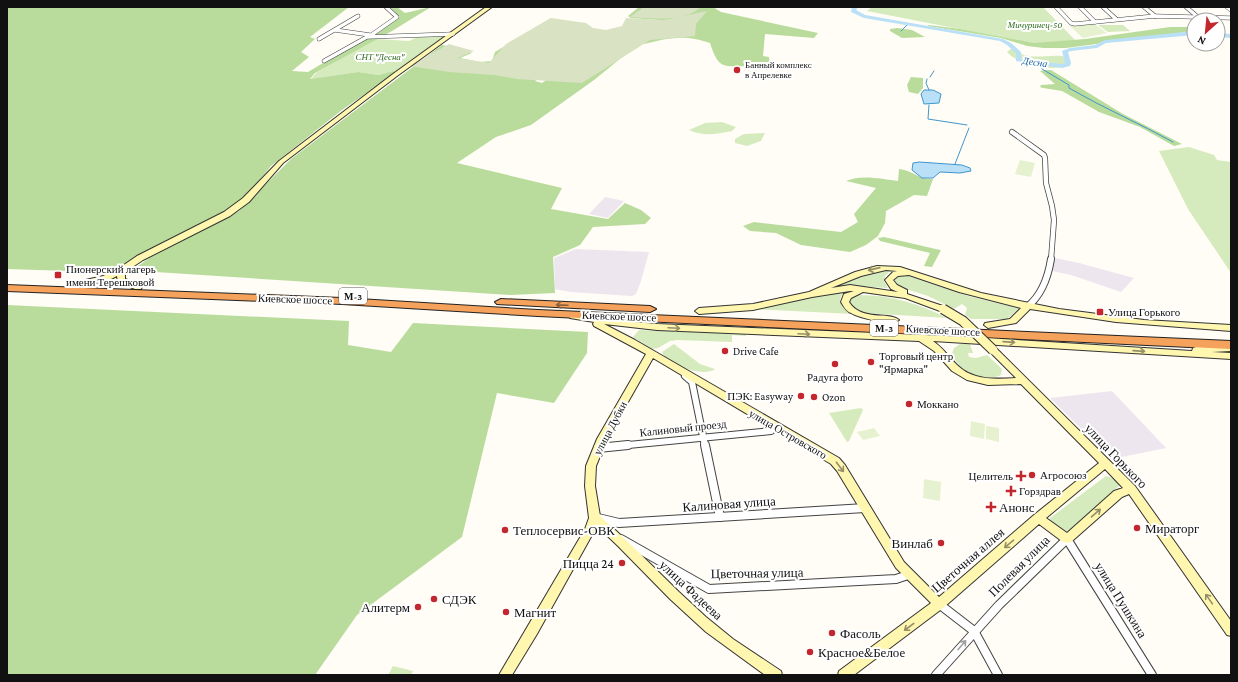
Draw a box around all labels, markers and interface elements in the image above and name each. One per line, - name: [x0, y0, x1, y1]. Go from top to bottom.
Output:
- north arrow: [1186, 12, 1226, 52]
- park label: Мичуринец-50: [1007, 20, 1062, 30]
- text: N: [1195, 34, 1208, 48]
- park label: СНТ "Десна": [355, 52, 405, 62]
- water label: Десна: [1021, 55, 1048, 69]
- place label: Банный комплекс в Апрелевке: [745, 60, 812, 80]
- marker: Банный комплекс в Апрелевке: [732, 65, 742, 75]
- place label: Пионерский лагерь имени Терешковой: [66, 263, 156, 288]
- one-way arrow: [867, 266, 880, 274]
- marker: Пионерский лагерь имени Терешковой: [53, 270, 63, 280]
- road number: М-3: [339, 288, 367, 304]
- street label: Киевское шоссе: [258, 292, 333, 306]
- one-way arrow: [556, 301, 569, 309]
- place label: Улица Горького: [1108, 306, 1181, 318]
- marker: Улица Горького: [1095, 307, 1105, 317]
- street label: Киевское шоссе: [582, 309, 657, 323]
- road number: М-3: [870, 320, 898, 336]
- street label: Киевское шоссе: [905, 322, 981, 338]
- one-way arrow: [667, 324, 680, 331]
- one-way arrow: [797, 330, 810, 337]
- one-way arrow: [1002, 339, 1015, 346]
- place label: Drive Cafe: [733, 345, 779, 357]
- marker: Drive Cafe: [720, 346, 730, 356]
- one-way arrow: [1132, 347, 1145, 354]
- place label: Торговый центр "Ярмарка": [879, 350, 954, 375]
- marker: Торговый центр "Ярмарка": [866, 357, 876, 367]
- marker: Радуга фото: [830, 359, 840, 369]
- place label: Радуга фото: [807, 371, 864, 383]
- place label: ПЭК: Easyway: [727, 390, 794, 403]
- marker: ПЭК: Easyway: [796, 391, 806, 401]
- place label: Ozon: [822, 391, 845, 403]
- marker: Ozon: [809, 392, 819, 402]
- place label: Моккано: [917, 398, 959, 410]
- street label: улица Дубки: [591, 399, 629, 457]
- marker: Моккано: [904, 399, 914, 409]
- street label: улица Островского: [747, 407, 830, 461]
- street label: Калиновый проезд: [639, 417, 727, 439]
- street label: улица Горького: [1082, 421, 1150, 491]
- one-way arrow: [836, 462, 844, 473]
- place label: Агросоюз: [1040, 469, 1087, 481]
- place label: Целитель: [969, 470, 1013, 482]
- marker: Агросоюз: [1027, 470, 1037, 480]
- marker: Целитель: [1016, 471, 1026, 481]
- place label: Горздрав: [1019, 485, 1061, 497]
- marker: Горздрав: [1006, 486, 1016, 496]
- street label: Калиновая улица: [682, 493, 776, 515]
- place label: Анонс: [999, 500, 1035, 515]
- marker: Анонс: [986, 502, 996, 512]
- one-way arrow: [1091, 509, 1102, 518]
- place label: Мираторг: [1145, 521, 1199, 536]
- place label: Теплосервис-ОВК: [513, 523, 615, 538]
- marker: Мираторг: [1132, 523, 1142, 533]
- street label: Цветочная аллея: [929, 524, 1007, 596]
- marker: Теплосервис-ОВК: [500, 525, 510, 535]
- street label: Полевая улица: [985, 532, 1053, 600]
- place label: Винлаб: [892, 536, 933, 551]
- marker: Винлаб: [936, 538, 946, 548]
- one-way arrow: [1003, 539, 1014, 548]
- place label: Пицца 24: [563, 556, 614, 571]
- street label: улица Фадеева: [656, 557, 726, 623]
- marker: Пицца 24: [617, 558, 627, 568]
- street label: улица Пушкина: [1092, 559, 1150, 641]
- street label: Цветочная улица: [711, 565, 804, 581]
- place label: СДЭК: [442, 592, 477, 607]
- marker: СДЭК: [429, 594, 439, 604]
- one-way arrow: [1205, 594, 1213, 605]
- place label: Алитерм: [361, 600, 410, 615]
- marker: Алитерм: [413, 602, 423, 612]
- place label: Магнит: [514, 605, 557, 620]
- marker: Магнит: [501, 607, 511, 617]
- one-way arrow: [903, 623, 914, 631]
- place label: Фасоль: [840, 626, 881, 641]
- marker: Фасоль: [827, 628, 837, 638]
- one-way arrow: [957, 640, 966, 651]
- place label: Красное&Белое: [818, 645, 906, 660]
- marker: Красное&Белое: [805, 647, 815, 657]

